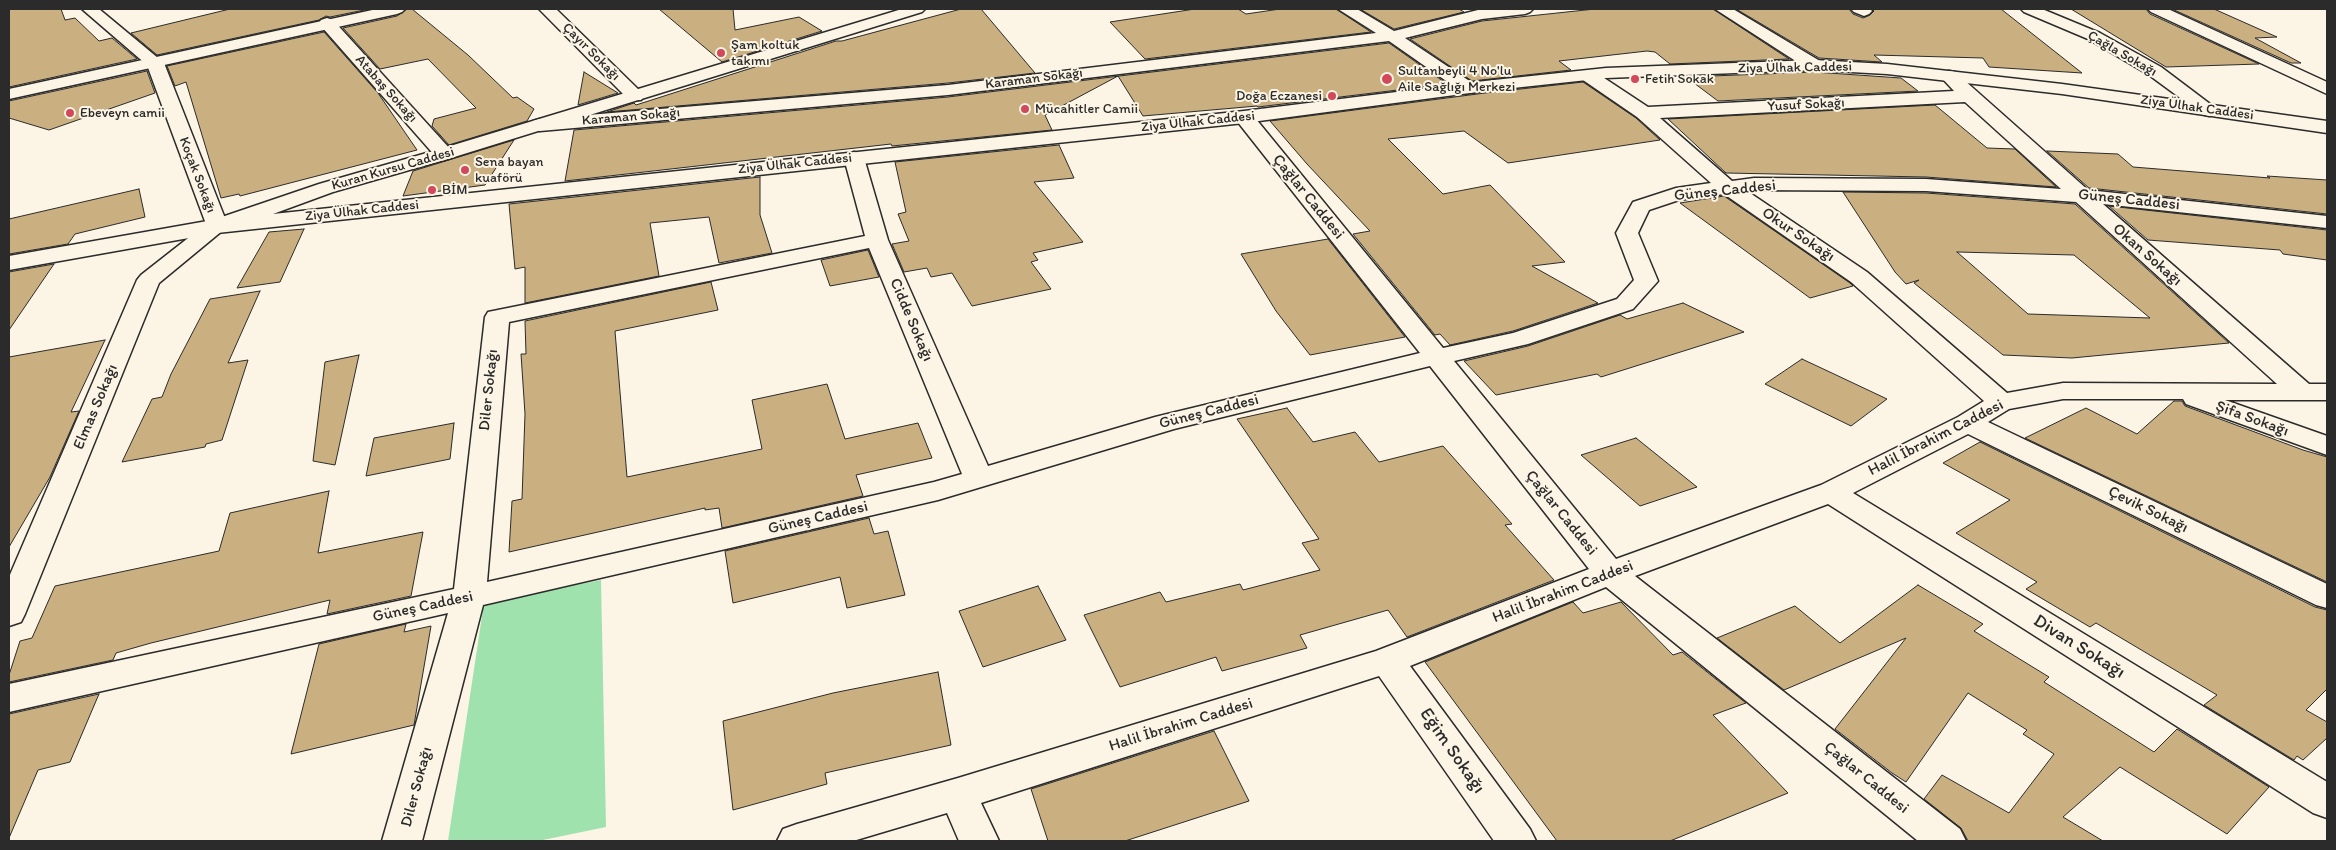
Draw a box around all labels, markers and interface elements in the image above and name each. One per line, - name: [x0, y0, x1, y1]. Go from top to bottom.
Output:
- street label: Çayır Sokağı: [559, 20, 623, 84]
- street label: Çağla Sokağı: [2084, 27, 2160, 81]
- place label: Şam koltuk takımı: [731, 37, 800, 70]
- marker: Şam koltuk takımı: [715, 47, 727, 59]
- street label: Atabaş Sokağı: [351, 52, 421, 126]
- street label: Ziya Ülhak Caddesi: [1738, 59, 1852, 77]
- place label: Sultanbeyli 4 No'lu Aile Sağlığı Merkezi: [1398, 63, 1515, 95]
- street label: Karaman Sokağı: [984, 65, 1084, 93]
- place label: Fetih Sokak: [1645, 71, 1714, 87]
- marker: Sultanbeyli 4 No'lu Aile Sağlığı Merkezi: [1380, 72, 1394, 86]
- marker: Fetih Sokak: [1629, 73, 1641, 85]
- place label: Doğa Eczanesi: [1236, 88, 1322, 104]
- marker: Doğa Eczanesi: [1326, 90, 1338, 102]
- street label: Ziya Ülhak Caddesi: [2139, 92, 2255, 124]
- street label: Yusuf Sokağı: [1767, 95, 1845, 115]
- place label: Mücahitler Camii: [1035, 101, 1138, 117]
- marker: Mücahitler Camii: [1019, 103, 1031, 115]
- street label: Karaman Sokağı: [581, 104, 681, 130]
- place label: Ebeveyn camii: [80, 105, 165, 121]
- marker: Ebeveyn camii: [64, 107, 76, 119]
- street label: Ziya Ülhak Caddesi: [1140, 108, 1256, 136]
- street label: Koçak Sokağı: [175, 135, 219, 215]
- street label: Kuran Kursu Caddesi: [330, 143, 456, 195]
- street label: Ziya Ülhak Caddesi: [737, 150, 853, 178]
- street label: Çağlar Caddesi: [1268, 151, 1348, 243]
- place label: Sena bayan kuaförü: [475, 154, 543, 186]
- marker: Sena bayan kuaförü: [459, 164, 471, 176]
- street label: Güneş Caddesi: [1673, 176, 1777, 206]
- place label: BİM: [442, 182, 468, 198]
- marker: BİM: [426, 184, 438, 196]
- street label: Güneş Caddesi: [2077, 185, 2181, 215]
- street label: Ziya Ülhak Caddesi: [304, 197, 420, 225]
- street label: Okur Sokağı: [1758, 204, 1838, 266]
- street label: Okan Sokağı: [2108, 220, 2186, 290]
- street label: Cidde Sokağı: [885, 275, 937, 365]
- street label: Diler Sokağı: [475, 348, 503, 432]
- street label: Elmas Sokağı: [69, 361, 123, 453]
- street label: Güneş Caddesi: [1157, 390, 1261, 434]
- street label: Halil İbrahim Caddesi: [1865, 396, 2007, 480]
- street label: Şifa Sokağı: [2213, 397, 2291, 441]
- street label: Çağlar Caddesi: [1521, 467, 1601, 559]
- street label: Çevik Sokağı: [2105, 482, 2191, 538]
- street label: Güneş Caddesi: [766, 497, 870, 539]
- street label: Halil İbrahim Caddesi: [1490, 556, 1636, 628]
- street label: Güneş Caddesi: [371, 587, 475, 627]
- street label: Divan Sokağı: [2029, 610, 2129, 684]
- street label: Halil İbrahim Caddesi: [1107, 694, 1255, 756]
- street label: Eğim Sokağı: [1414, 704, 1490, 798]
- street label: Çağlar Caddesi: [1820, 738, 1912, 818]
- street label: Diler Sokağı: [397, 745, 437, 829]

